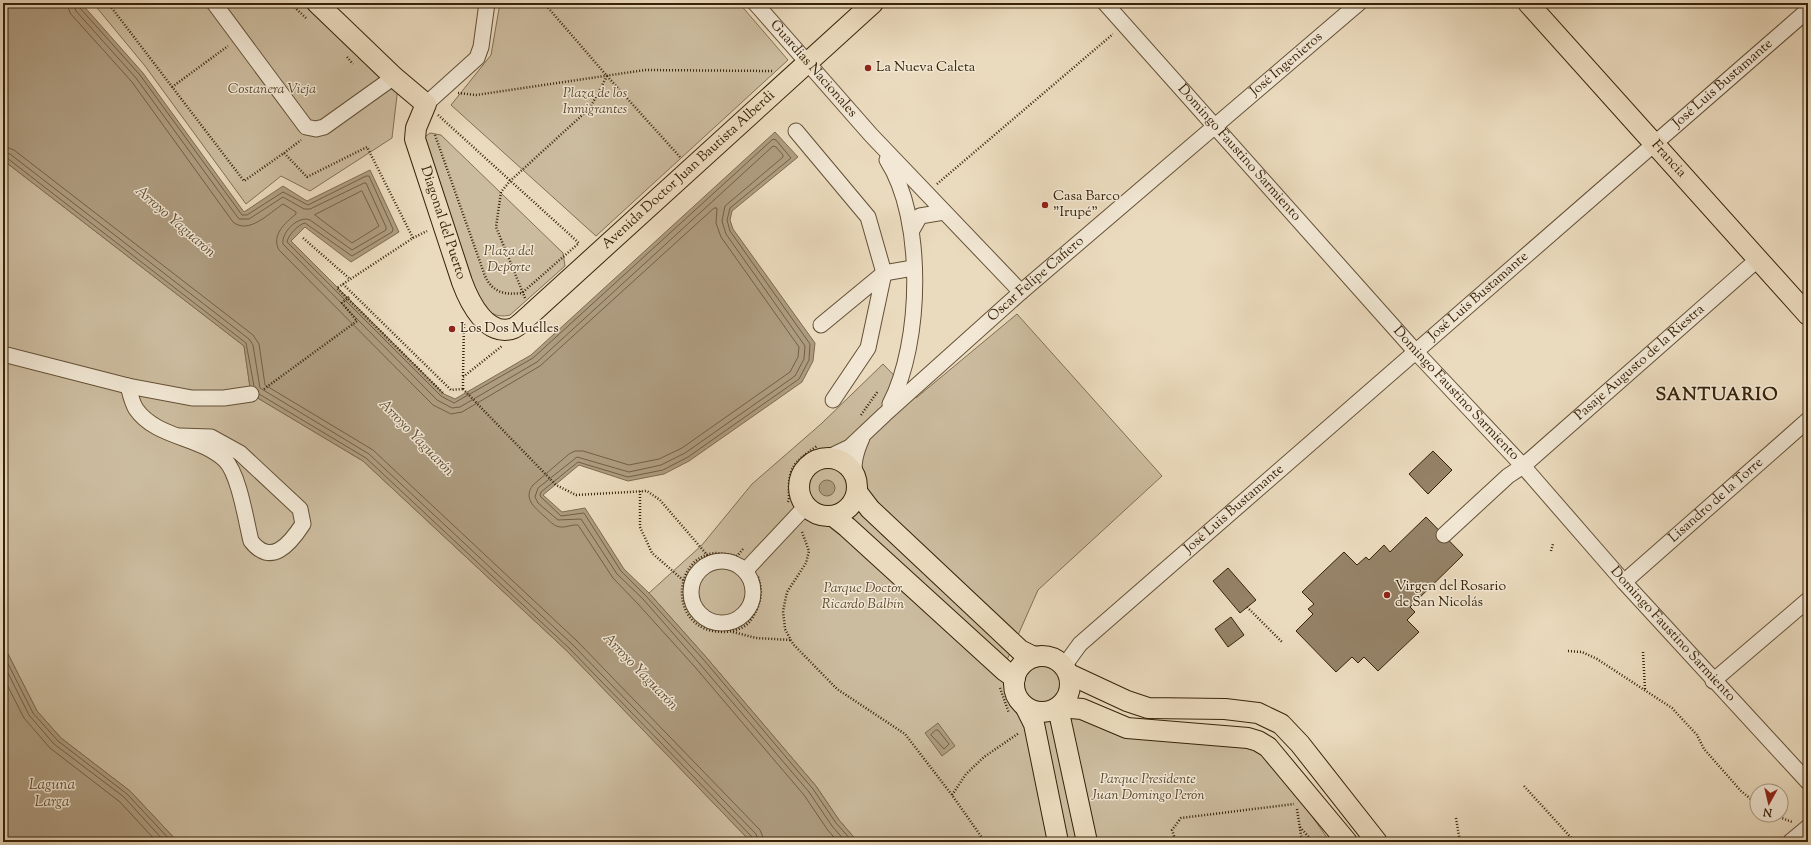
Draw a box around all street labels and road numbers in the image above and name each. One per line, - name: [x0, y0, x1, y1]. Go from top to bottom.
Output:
- street label: Guardias Nacionales: [765, 16, 861, 122]
- street label: José Ingenieros: [1245, 28, 1327, 102]
- street label: José Luis Bustamante: [1668, 35, 1778, 134]
- street label: Domingo Faustino Sarmiento: [1172, 80, 1305, 226]
- street label: Avenida Doctor Juan Bautista Alberdi: [598, 86, 780, 254]
- street label: Francia: [1646, 136, 1691, 183]
- street label: Diagonal del Puerto: [415, 163, 471, 283]
- street label: Oscar Felipe Cafiero: [984, 232, 1089, 327]
- street label: José Luis Bustamante: [1424, 247, 1533, 347]
- street label: Pasaje Augusto de la Riestra: [1571, 300, 1710, 426]
- street label: Domingo Faustino Sarmiento: [1388, 322, 1524, 466]
- street label: Lisandro de la Torre: [1665, 453, 1768, 548]
- street label: José Luis Bustamante: [1179, 460, 1289, 559]
- street label: Domingo Faustino Sarmiento: [1605, 562, 1740, 707]

